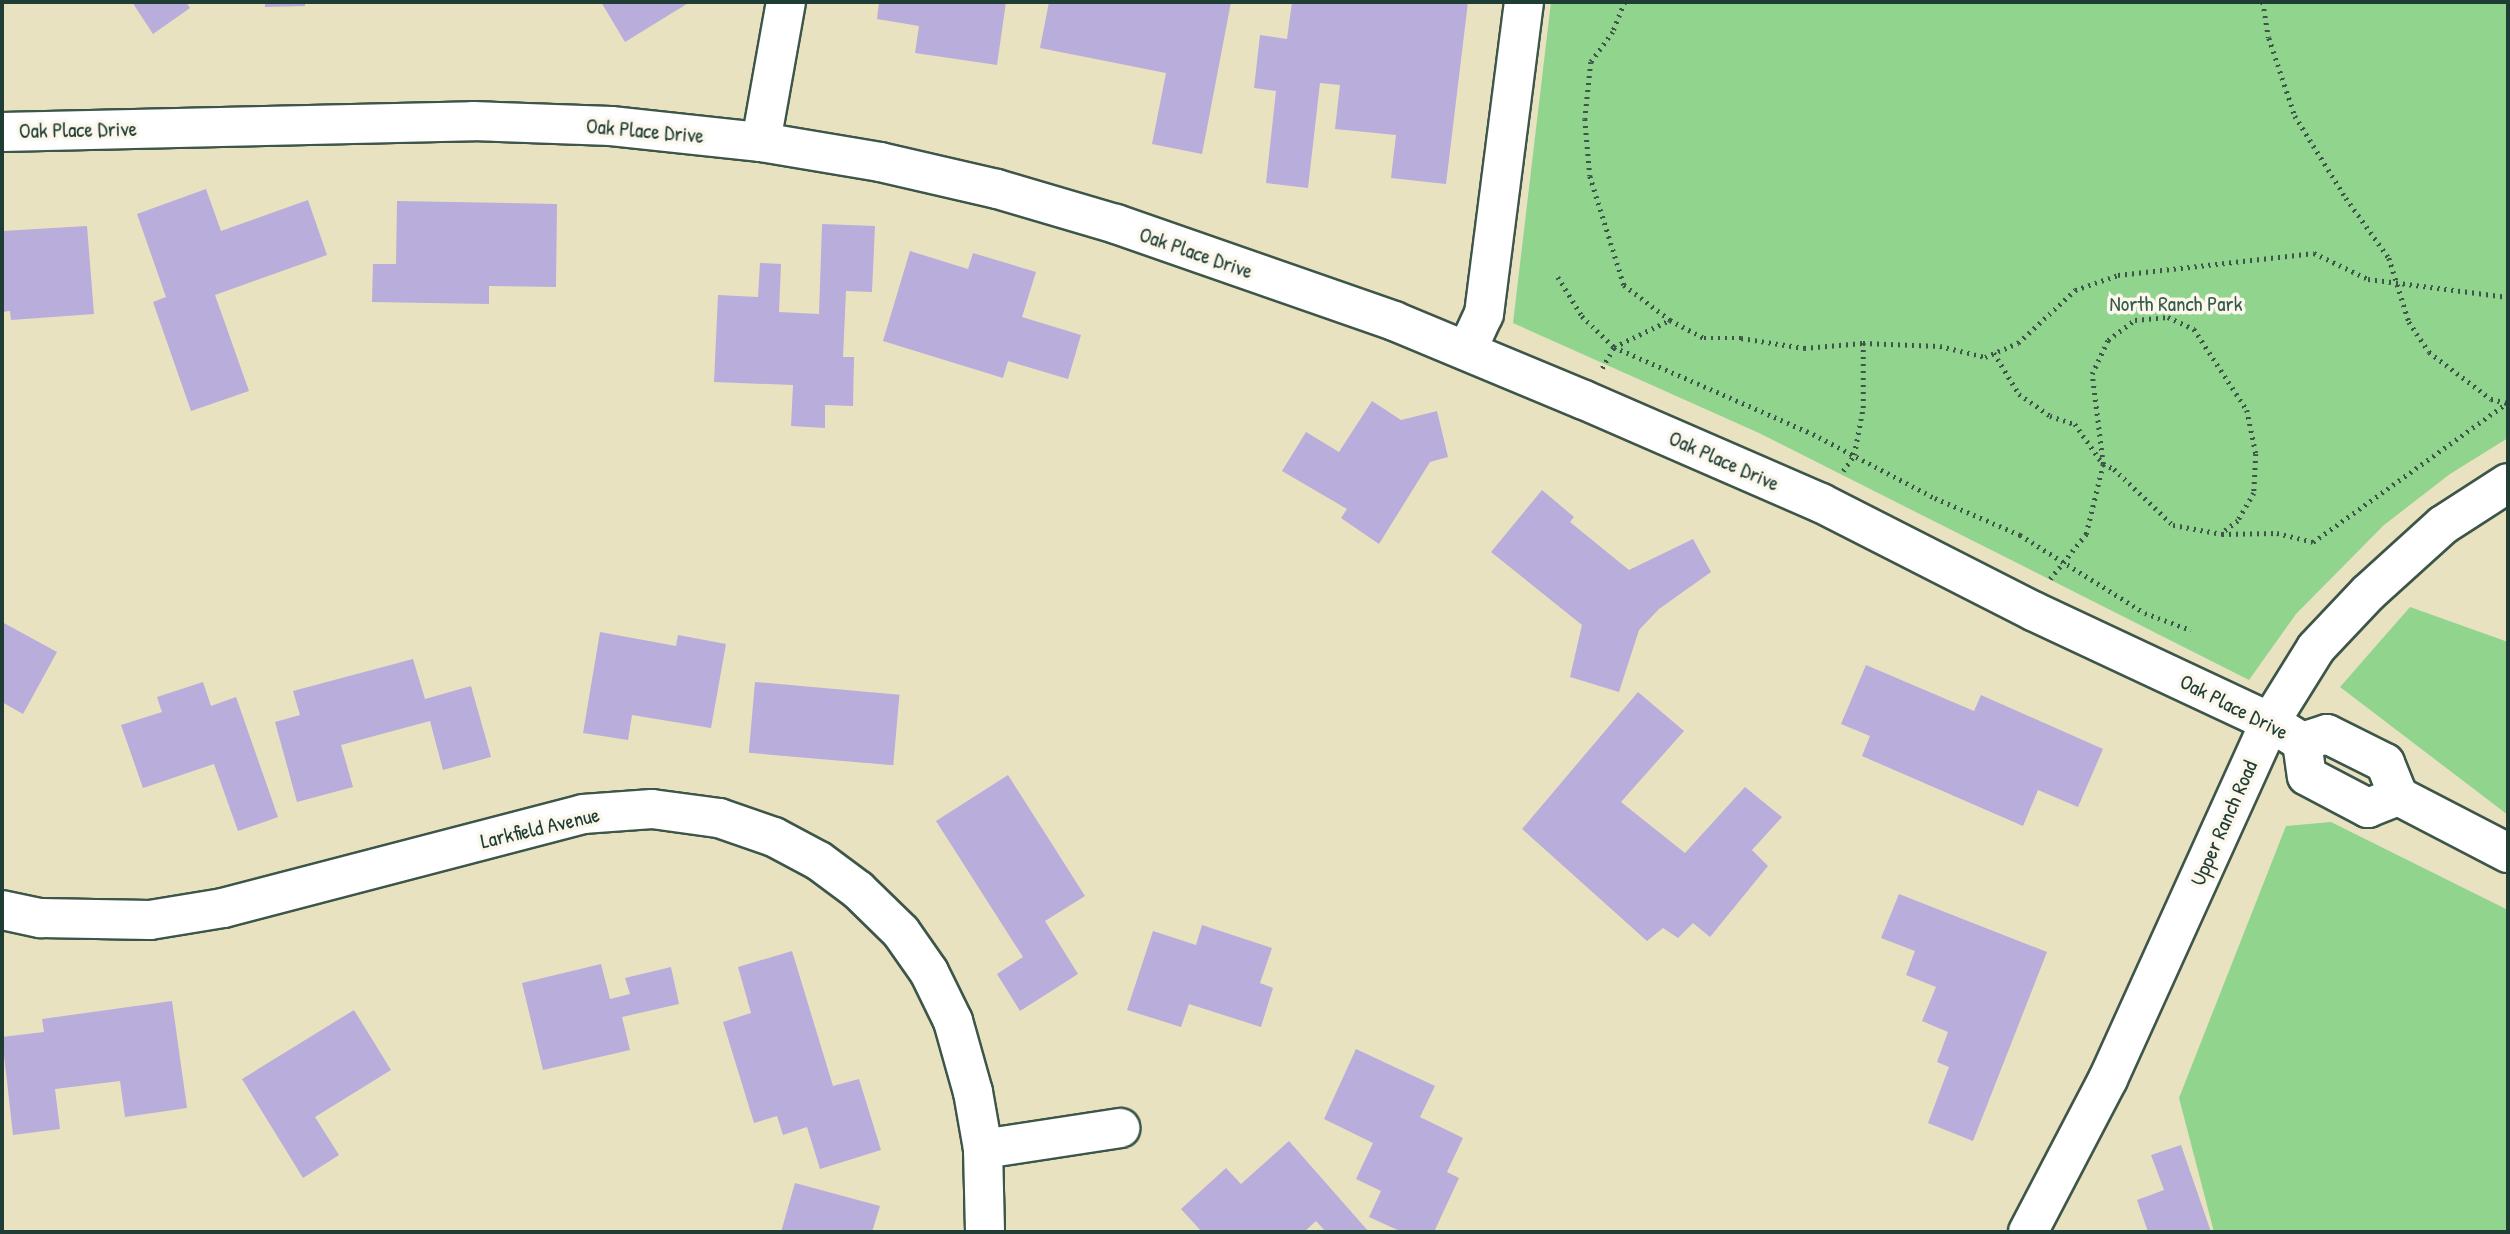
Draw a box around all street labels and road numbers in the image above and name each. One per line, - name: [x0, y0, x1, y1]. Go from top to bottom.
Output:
- street label: Oak Place Drive: [585, 113, 705, 149]
- street label: Oak Place Drive: [19, 116, 137, 144]
- street label: Oak Place Drive: [1136, 222, 1256, 284]
- street label: Oak Place Drive: [1665, 425, 1783, 497]
- street label: Oak Place Drive: [2176, 669, 2292, 745]
- street label: Upper Ranch Road: [2185, 757, 2263, 889]
- street label: Larkfield Avenue: [478, 802, 602, 854]

